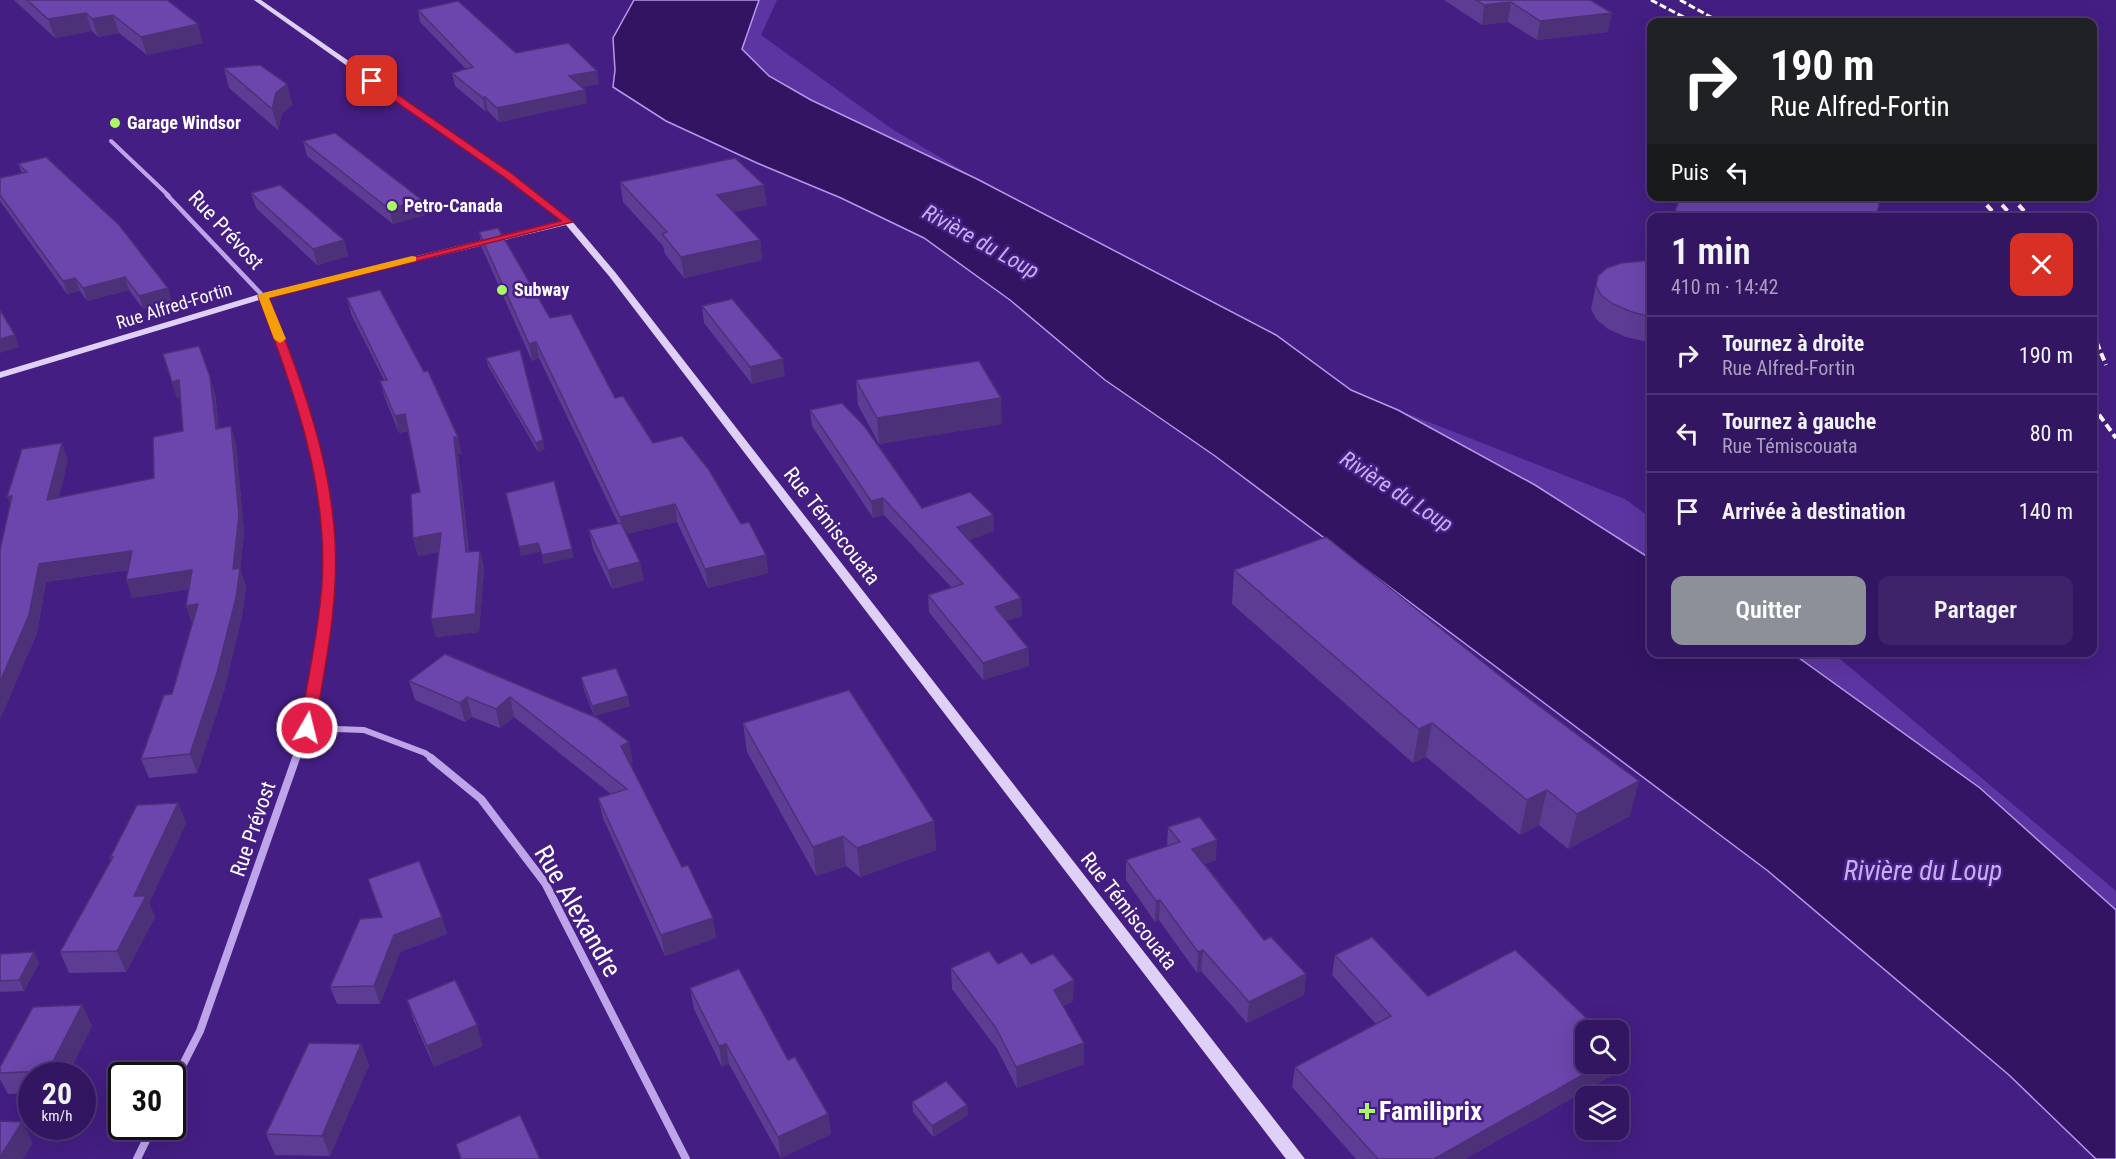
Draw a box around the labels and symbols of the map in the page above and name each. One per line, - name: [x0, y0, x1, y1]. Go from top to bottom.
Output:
- pin: [346, 55, 397, 106]
- place label: Garage Windsor: [127, 112, 241, 133]
- marker: Garage Windsor: [108, 116, 122, 130]
- street label: Rue Prévost: [184, 186, 268, 274]
- place label: Petro-Canada: [404, 195, 503, 216]
- marker: Petro-Canada: [385, 199, 399, 213]
- water label: Rivière du Loup: [918, 199, 1043, 284]
- street label: Rue Alfred-Fortin: [114, 278, 234, 333]
- place label: Subway: [514, 279, 569, 300]
- marker: Subway: [495, 283, 509, 297]
- water label: Rivière du Loup: [1336, 446, 1458, 537]
- street label: Rue Témiscouata: [779, 463, 885, 589]
- position arrow: [275, 696, 339, 760]
- street label: Rue Prévost: [226, 778, 280, 880]
- street label: Rue Alexandre: [528, 840, 628, 982]
- street label: Rue Témiscouata: [1076, 848, 1182, 974]
- water label: Rivière du Loup: [1844, 855, 2002, 887]
- speed limit sign: 30: [108, 1062, 186, 1140]
- place label: Familiprix: [1379, 1096, 1482, 1126]
- marker: Familiprix: [1360, 1104, 1374, 1118]

